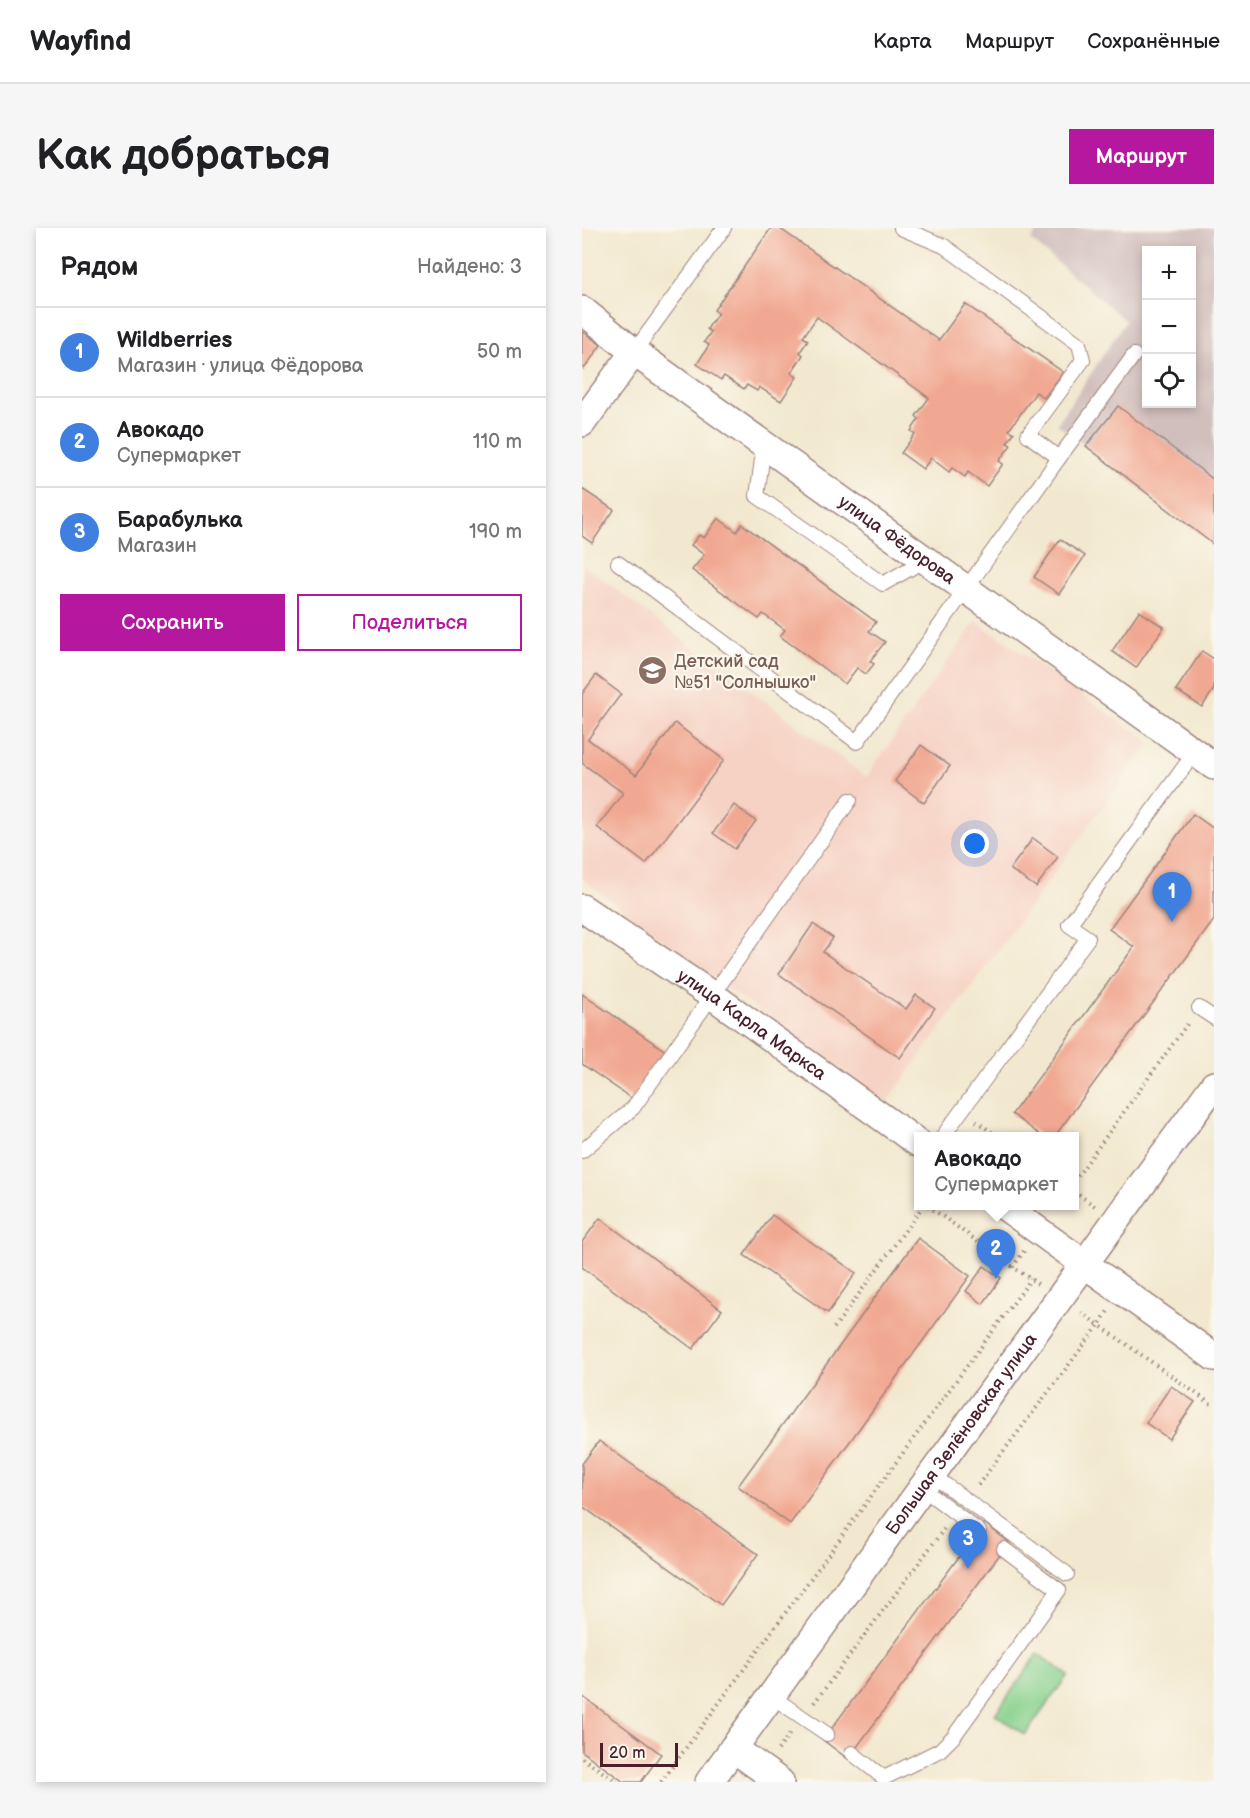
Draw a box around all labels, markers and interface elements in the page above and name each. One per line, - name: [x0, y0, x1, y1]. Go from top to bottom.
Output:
- text: Wayfind: [30, 25, 131, 58]
- text: Карта: [873, 29, 932, 54]
- text: Маршрут: [965, 29, 1054, 54]
- text: Сохранённые: [1087, 29, 1220, 54]
- button: Маршрут: [1069, 129, 1214, 184]
- text: Как добраться: [36, 131, 331, 182]
- map controls: [1142, 246, 1196, 408]
- button: +: [1142, 246, 1196, 300]
- text: Рядом: [60, 252, 138, 283]
- text: Найдено: 3: [417, 255, 522, 279]
- button: −: [1142, 300, 1196, 354]
- text: Wildberries: [117, 327, 232, 354]
- text: 1: [75, 340, 84, 364]
- text: 50 m: [477, 340, 522, 364]
- text: Магазин · улица Фёдорова: [117, 354, 364, 378]
- button: locate: [1142, 354, 1196, 408]
- text: Авокадо: [117, 417, 204, 444]
- text: 2: [74, 430, 85, 454]
- text: 110 m: [473, 430, 522, 454]
- text: Супермаркет: [117, 444, 241, 468]
- street label: улица Фёдорова: [835, 491, 960, 589]
- text: Барабулька: [117, 507, 243, 534]
- text: 3: [74, 520, 85, 544]
- text: 190 m: [469, 520, 522, 544]
- text: Магазин: [117, 534, 197, 558]
- button: Сохранить: [60, 594, 285, 651]
- button: Поделиться: [297, 594, 522, 651]
- place label: Детский сад №51 "Солнышко": [674, 651, 816, 693]
- school or university icon: Детский сад №51 "Солнышко": [637, 655, 669, 687]
- your location: [960, 829, 989, 858]
- pin: 1: [1152, 872, 1192, 922]
- street label: улица Карла Маркса: [674, 965, 831, 1084]
- popup: [914, 1132, 1079, 1210]
- text: Авокадо: [934, 1146, 1022, 1173]
- text: Супермаркет: [934, 1173, 1059, 1197]
- pin: 2: [976, 1230, 1016, 1279]
- street label: Большая Зелёновская улица: [881, 1329, 1041, 1539]
- pin: 3: [948, 1520, 988, 1569]
- scale bar: [600, 1740, 678, 1768]
- text: 20 m: [609, 1744, 645, 1763]

